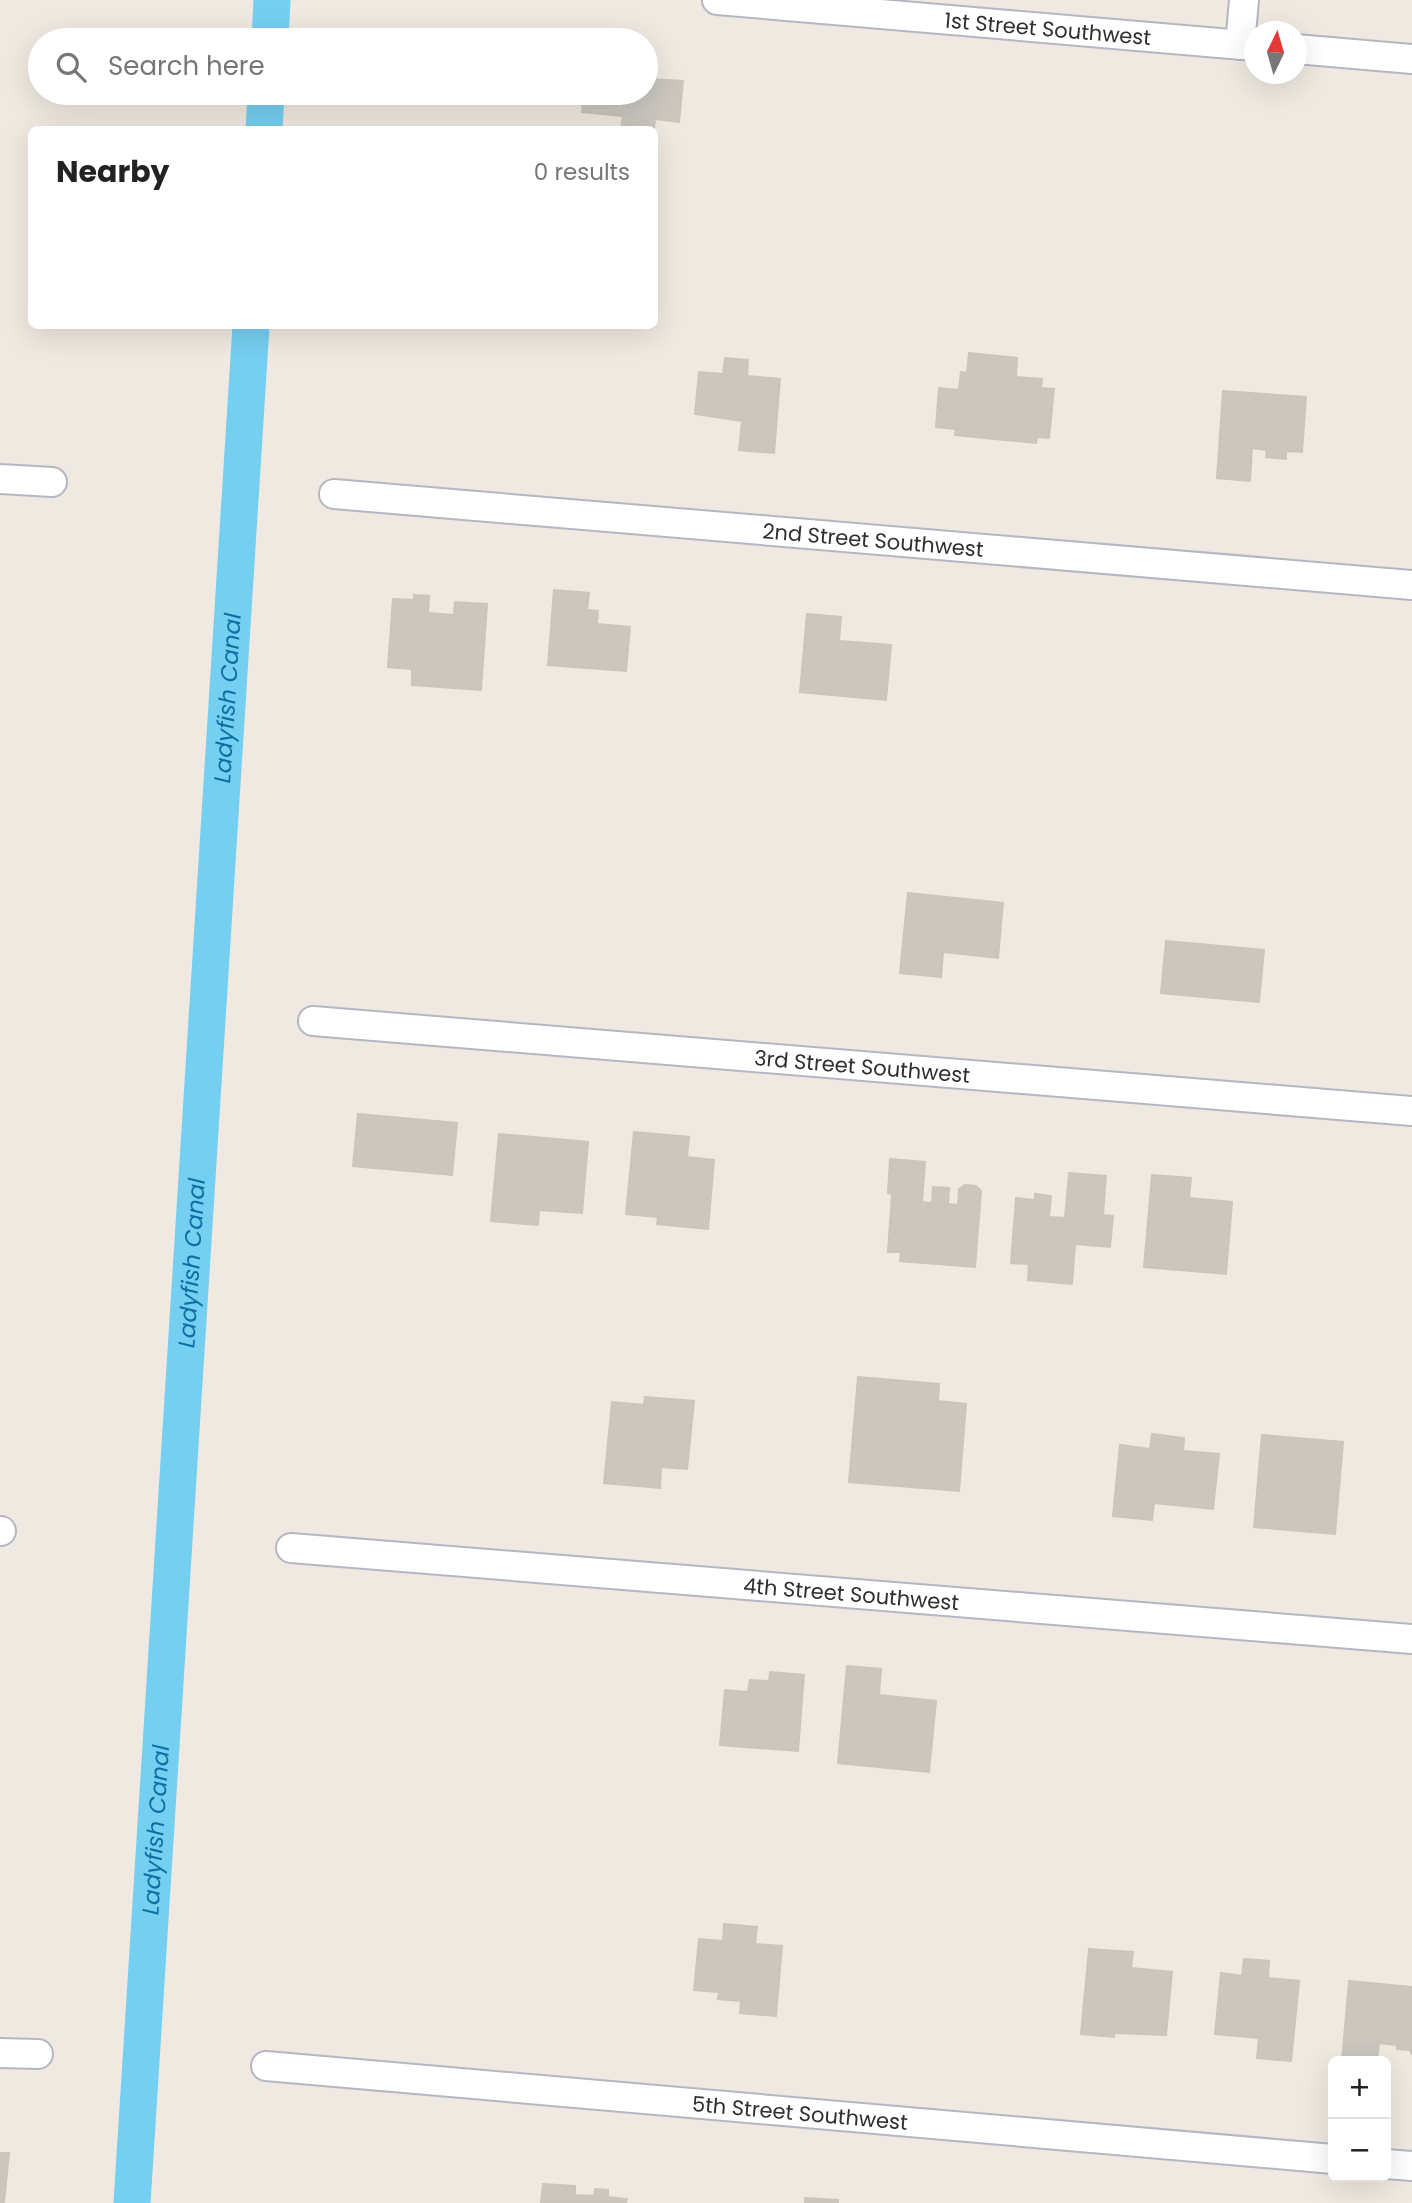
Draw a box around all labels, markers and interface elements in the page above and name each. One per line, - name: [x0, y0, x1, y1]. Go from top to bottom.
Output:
- street label: 1st Street Southwest: [943, 5, 1152, 52]
- north arrow: [1244, 21, 1307, 84]
- search box: [28, 28, 658, 105]
- icon: search: [52, 48, 90, 86]
- text: Search here: [108, 48, 265, 84]
- text: Nearby: [56, 150, 170, 193]
- text: 0 results: [534, 156, 630, 188]
- street label: 2nd Street Southwest: [761, 516, 985, 563]
- water label: Ladyfish Canal: [206, 612, 249, 784]
- street label: 3rd Street Southwest: [753, 1043, 971, 1089]
- water label: Ladyfish Canal: [170, 1177, 213, 1349]
- street label: 4th Street Southwest: [742, 1570, 960, 1617]
- water label: Ladyfish Canal: [134, 1743, 177, 1916]
- map controls: [1328, 2056, 1391, 2182]
- button: +: [1328, 2056, 1391, 2119]
- street label: 5th Street Southwest: [691, 2089, 909, 2136]
- button: −: [1328, 2119, 1391, 2182]

